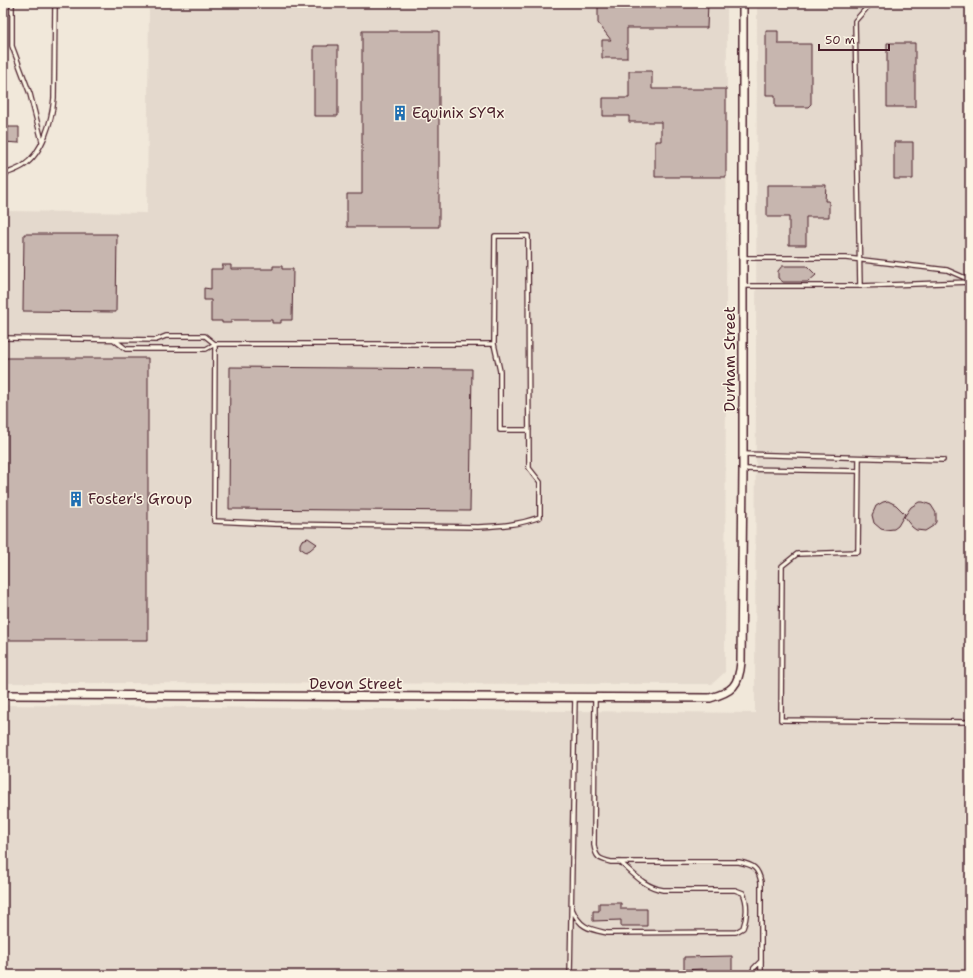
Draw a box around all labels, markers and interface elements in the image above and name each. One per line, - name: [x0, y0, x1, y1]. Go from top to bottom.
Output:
- scale bar: [819, 26, 889, 52]
- text: 50 m: [825, 32, 855, 48]
- place label: Equinix SY9x: [412, 103, 505, 123]
- building icon: Equinix SY9x: [391, 104, 409, 122]
- street label: Durham Street: [720, 306, 740, 412]
- place label: Foster's Group: [88, 489, 192, 509]
- building icon: Foster's Group: [67, 490, 85, 508]
- street label: Devon Street: [309, 674, 403, 694]

